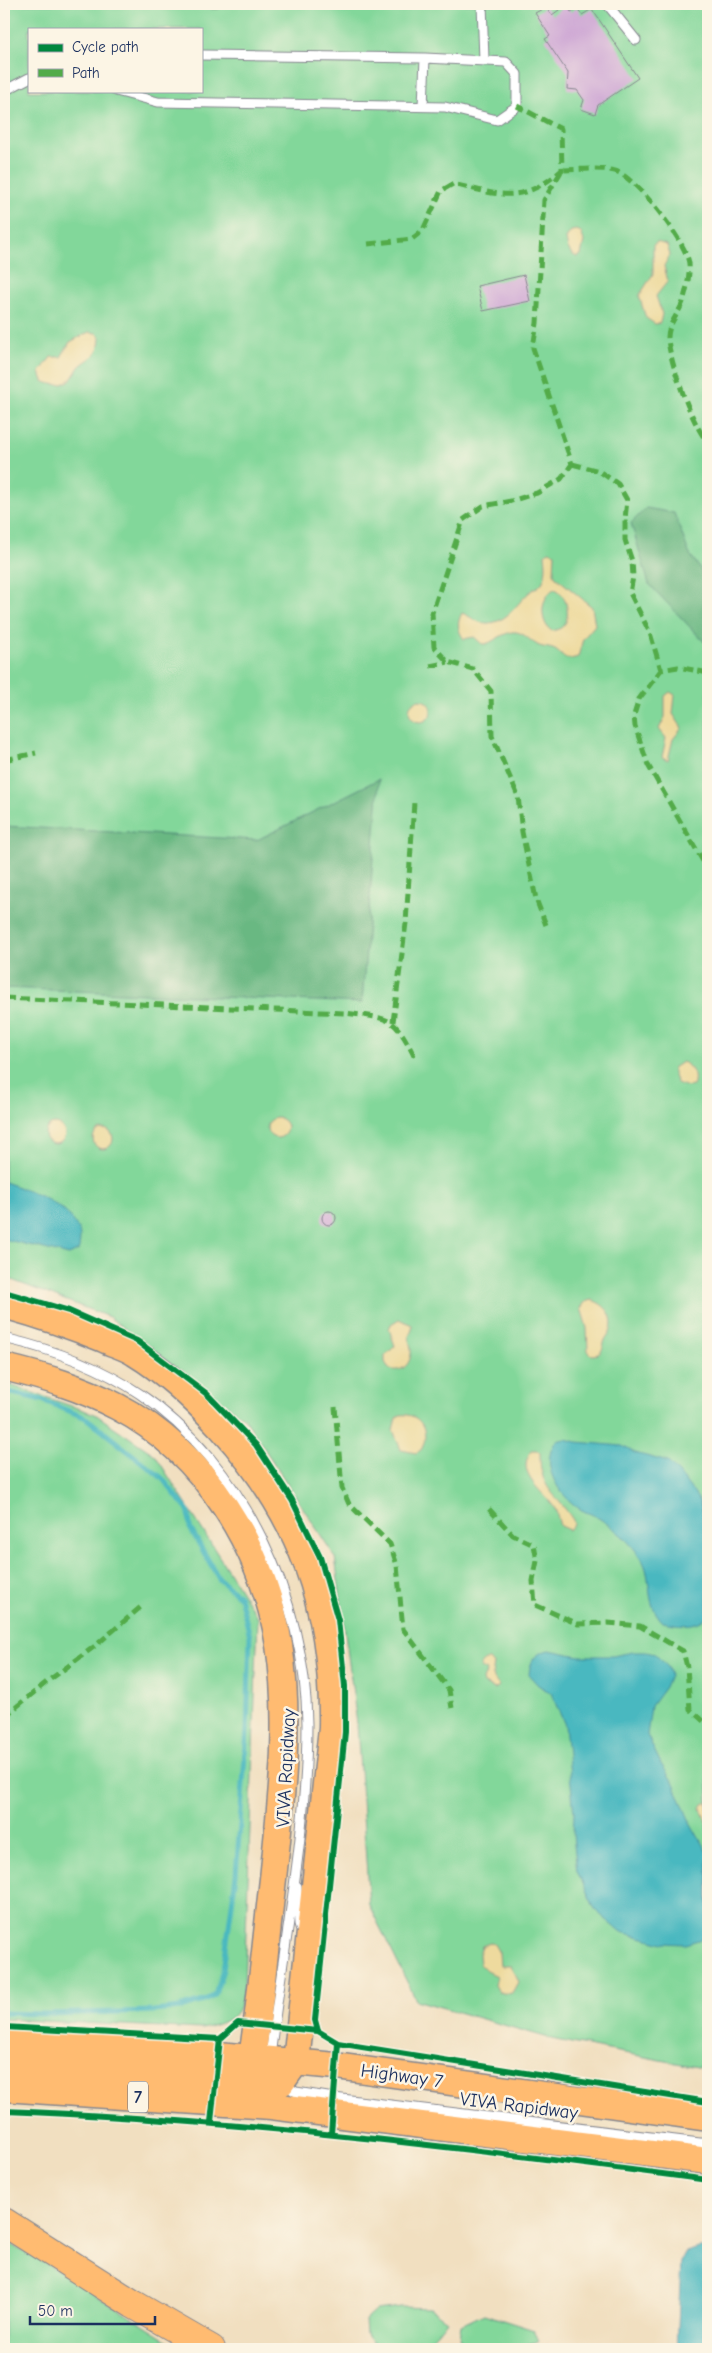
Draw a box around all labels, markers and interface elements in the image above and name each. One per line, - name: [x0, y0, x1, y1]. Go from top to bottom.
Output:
- legend: [28, 28, 202, 92]
- text: Cycle path: [72, 38, 139, 56]
- text: Path: [72, 64, 100, 82]
- street label: VIVA Rapidway: [272, 1708, 300, 1828]
- street label: Highway 7: [359, 2059, 444, 2093]
- road number: 7: [128, 2082, 148, 2112]
- street label: VIVA Rapidway: [459, 2088, 580, 2124]
- scale bar: [30, 2293, 155, 2325]
- text: 50 m: [38, 2302, 73, 2320]

